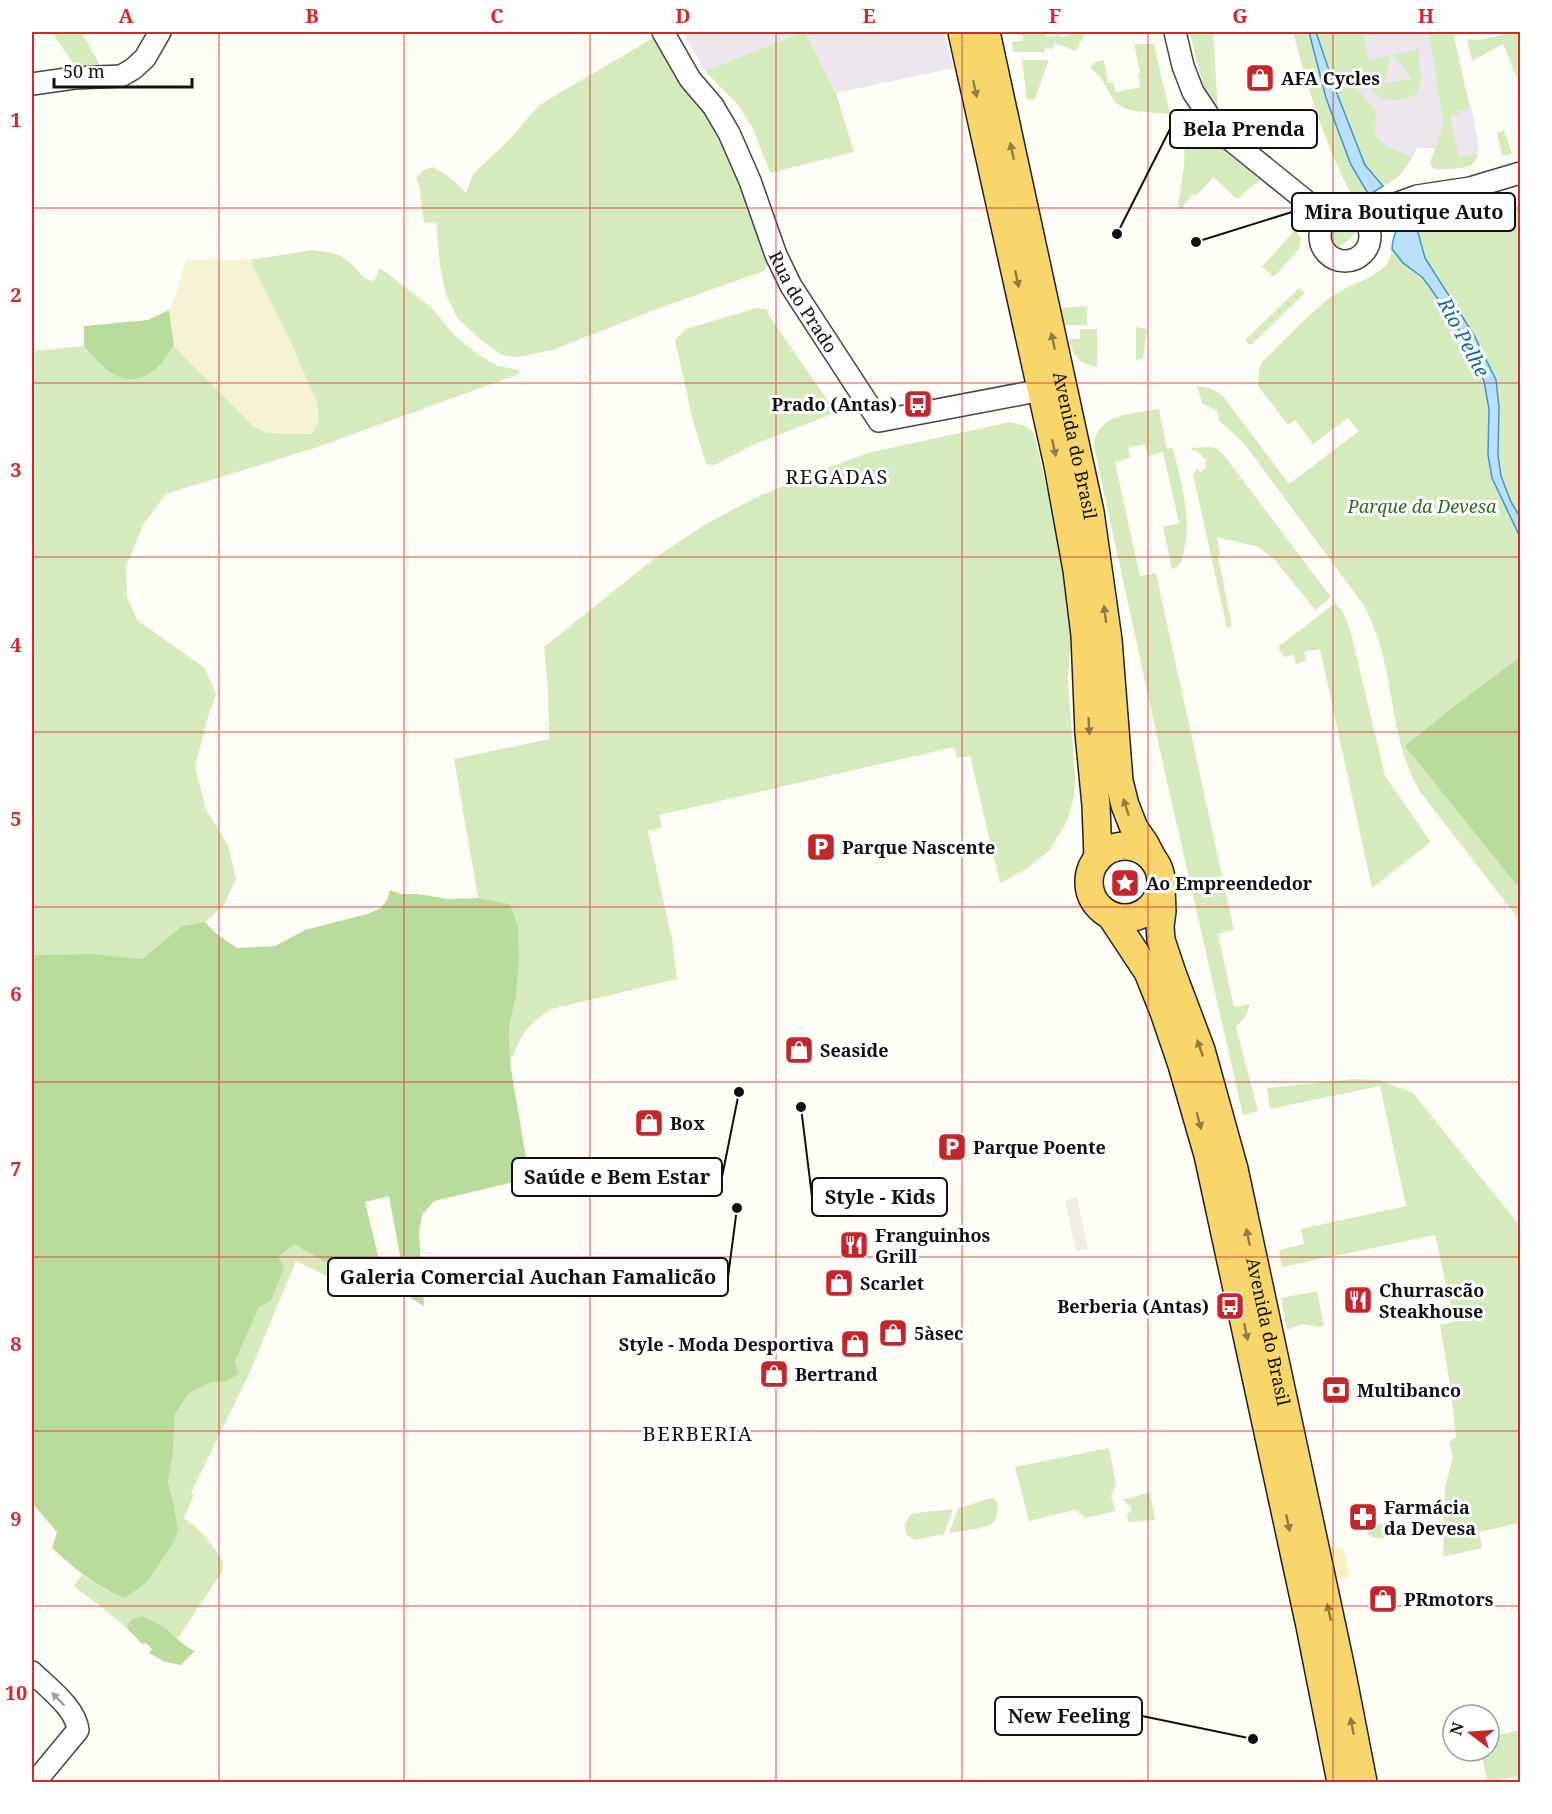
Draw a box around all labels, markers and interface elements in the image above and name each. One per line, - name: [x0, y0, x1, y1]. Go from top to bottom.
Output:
- text: A: [118, 2, 134, 29]
- text: B: [305, 2, 319, 29]
- text: C: [490, 2, 504, 29]
- text: D: [675, 2, 691, 29]
- text: E: [862, 2, 876, 29]
- text: F: [1049, 2, 1061, 29]
- text: G: [1232, 2, 1248, 29]
- text: H: [1418, 2, 1434, 29]
- scale bar: [54, 51, 192, 89]
- text: 50 m: [63, 59, 105, 83]
- shop icon: AFA Cycles: [1244, 62, 1276, 94]
- place label: AFA Cycles: [1281, 66, 1380, 90]
- one-way arrow: [971, 79, 980, 98]
- text: 1: [10, 106, 22, 133]
- callout: Bela Prenda: [1170, 110, 1317, 148]
- text: Bela Prenda: [1183, 115, 1305, 142]
- one-way arrow: [1007, 141, 1016, 160]
- callout: Mira Boutique Auto: [1292, 193, 1515, 231]
- text: Mira Boutique Auto: [1305, 198, 1503, 225]
- street label: Rua do Prado: [764, 247, 843, 357]
- one-way arrow: [1013, 270, 1022, 289]
- text: 2: [10, 281, 22, 308]
- water label: Rio Pelhe: [1431, 292, 1496, 382]
- one-way arrow: [1048, 332, 1058, 350]
- street label: Avenida do Brasil: [1048, 369, 1103, 521]
- bus stop icon: Prado (Antas): [902, 388, 934, 420]
- place label: Prado (Antas): [772, 392, 897, 416]
- one-way arrow: [1050, 438, 1059, 457]
- text: 3: [10, 456, 22, 483]
- district label: REGADAS: [785, 463, 889, 490]
- park label: Parque da Devesa: [1347, 494, 1497, 518]
- one-way arrow: [1100, 604, 1110, 623]
- text: 4: [10, 631, 22, 658]
- one-way arrow: [1084, 717, 1093, 736]
- one-way arrow: [1121, 798, 1131, 816]
- text: 5: [10, 805, 22, 832]
- parking icon: Parque Nascente: [805, 831, 837, 863]
- place label: Parque Nascente: [842, 835, 995, 859]
- place icon: Ao Empreendedor: [1109, 867, 1141, 899]
- place label: Ao Empreendedor: [1146, 871, 1313, 895]
- text: 6: [10, 980, 22, 1007]
- shop icon: Seaside: [783, 1034, 815, 1066]
- place label: Seaside: [820, 1038, 889, 1062]
- one-way arrow: [1194, 1039, 1204, 1057]
- shop icon: Box: [633, 1107, 665, 1139]
- place label: Box: [670, 1111, 705, 1135]
- one-way arrow: [1195, 1113, 1204, 1131]
- parking icon: Parque Poente: [936, 1131, 968, 1163]
- place label: Parque Poente: [973, 1135, 1106, 1159]
- text: 7: [10, 1155, 22, 1182]
- callout: Saúde e Bem Estar: [512, 1158, 722, 1196]
- text: Saúde e Bem Estar: [524, 1163, 711, 1190]
- callout: Style - Kids: [812, 1178, 947, 1216]
- text: Style - Kids: [825, 1183, 935, 1210]
- place label: Franguinhos Grill: [875, 1223, 991, 1268]
- one-way arrow: [1243, 1227, 1253, 1246]
- restaurant icon: Franguinhos Grill: [838, 1229, 870, 1261]
- street label: Avenida do Brasil: [1241, 1255, 1296, 1408]
- callout: Galeria Comercial Auchan Famalicão: [328, 1258, 728, 1296]
- text: Galeria Comercial Auchan Famalicão: [340, 1263, 716, 1290]
- shop icon: Scarlet: [823, 1267, 855, 1299]
- place label: Scarlet: [860, 1271, 924, 1295]
- place label: Churrascão Steakhouse: [1379, 1278, 1484, 1323]
- restaurant icon: Churrascão Steakhouse: [1342, 1284, 1374, 1316]
- bus stop icon: Berberia (Antas): [1214, 1290, 1246, 1322]
- place label: Berberia (Antas): [1057, 1294, 1209, 1318]
- shop icon: 5àsec: [877, 1317, 909, 1349]
- place label: 5àsec: [914, 1321, 963, 1345]
- one-way arrow: [1242, 1323, 1251, 1342]
- shop icon: Style - Moda Desportiva: [839, 1328, 871, 1360]
- text: 8: [10, 1330, 22, 1357]
- place label: Style - Moda Desportiva: [619, 1332, 834, 1356]
- shop icon: Bertrand: [758, 1358, 790, 1390]
- place label: Bertrand: [795, 1362, 878, 1386]
- bank icon: Multibanco: [1320, 1374, 1352, 1406]
- place label: Multibanco: [1357, 1378, 1461, 1402]
- district label: BERBERIA: [643, 1420, 753, 1447]
- place label: Farmácia da Devesa: [1384, 1495, 1476, 1540]
- pharmacy icon: Farmácia da Devesa: [1347, 1501, 1379, 1533]
- text: 9: [10, 1505, 22, 1532]
- one-way arrow: [1283, 1513, 1293, 1532]
- shop icon: PRmotors: [1367, 1583, 1399, 1615]
- place label: PRmotors: [1404, 1587, 1494, 1611]
- one-way arrow: [1323, 1603, 1333, 1621]
- text: 10: [5, 1679, 27, 1706]
- one-way arrow: [52, 1692, 66, 1706]
- callout: New Feeling: [995, 1697, 1142, 1735]
- text: New Feeling: [1008, 1702, 1131, 1729]
- north arrow: [1441, 1703, 1501, 1763]
- one-way arrow: [1347, 1716, 1356, 1735]
- text: N: [1444, 1719, 1469, 1738]

